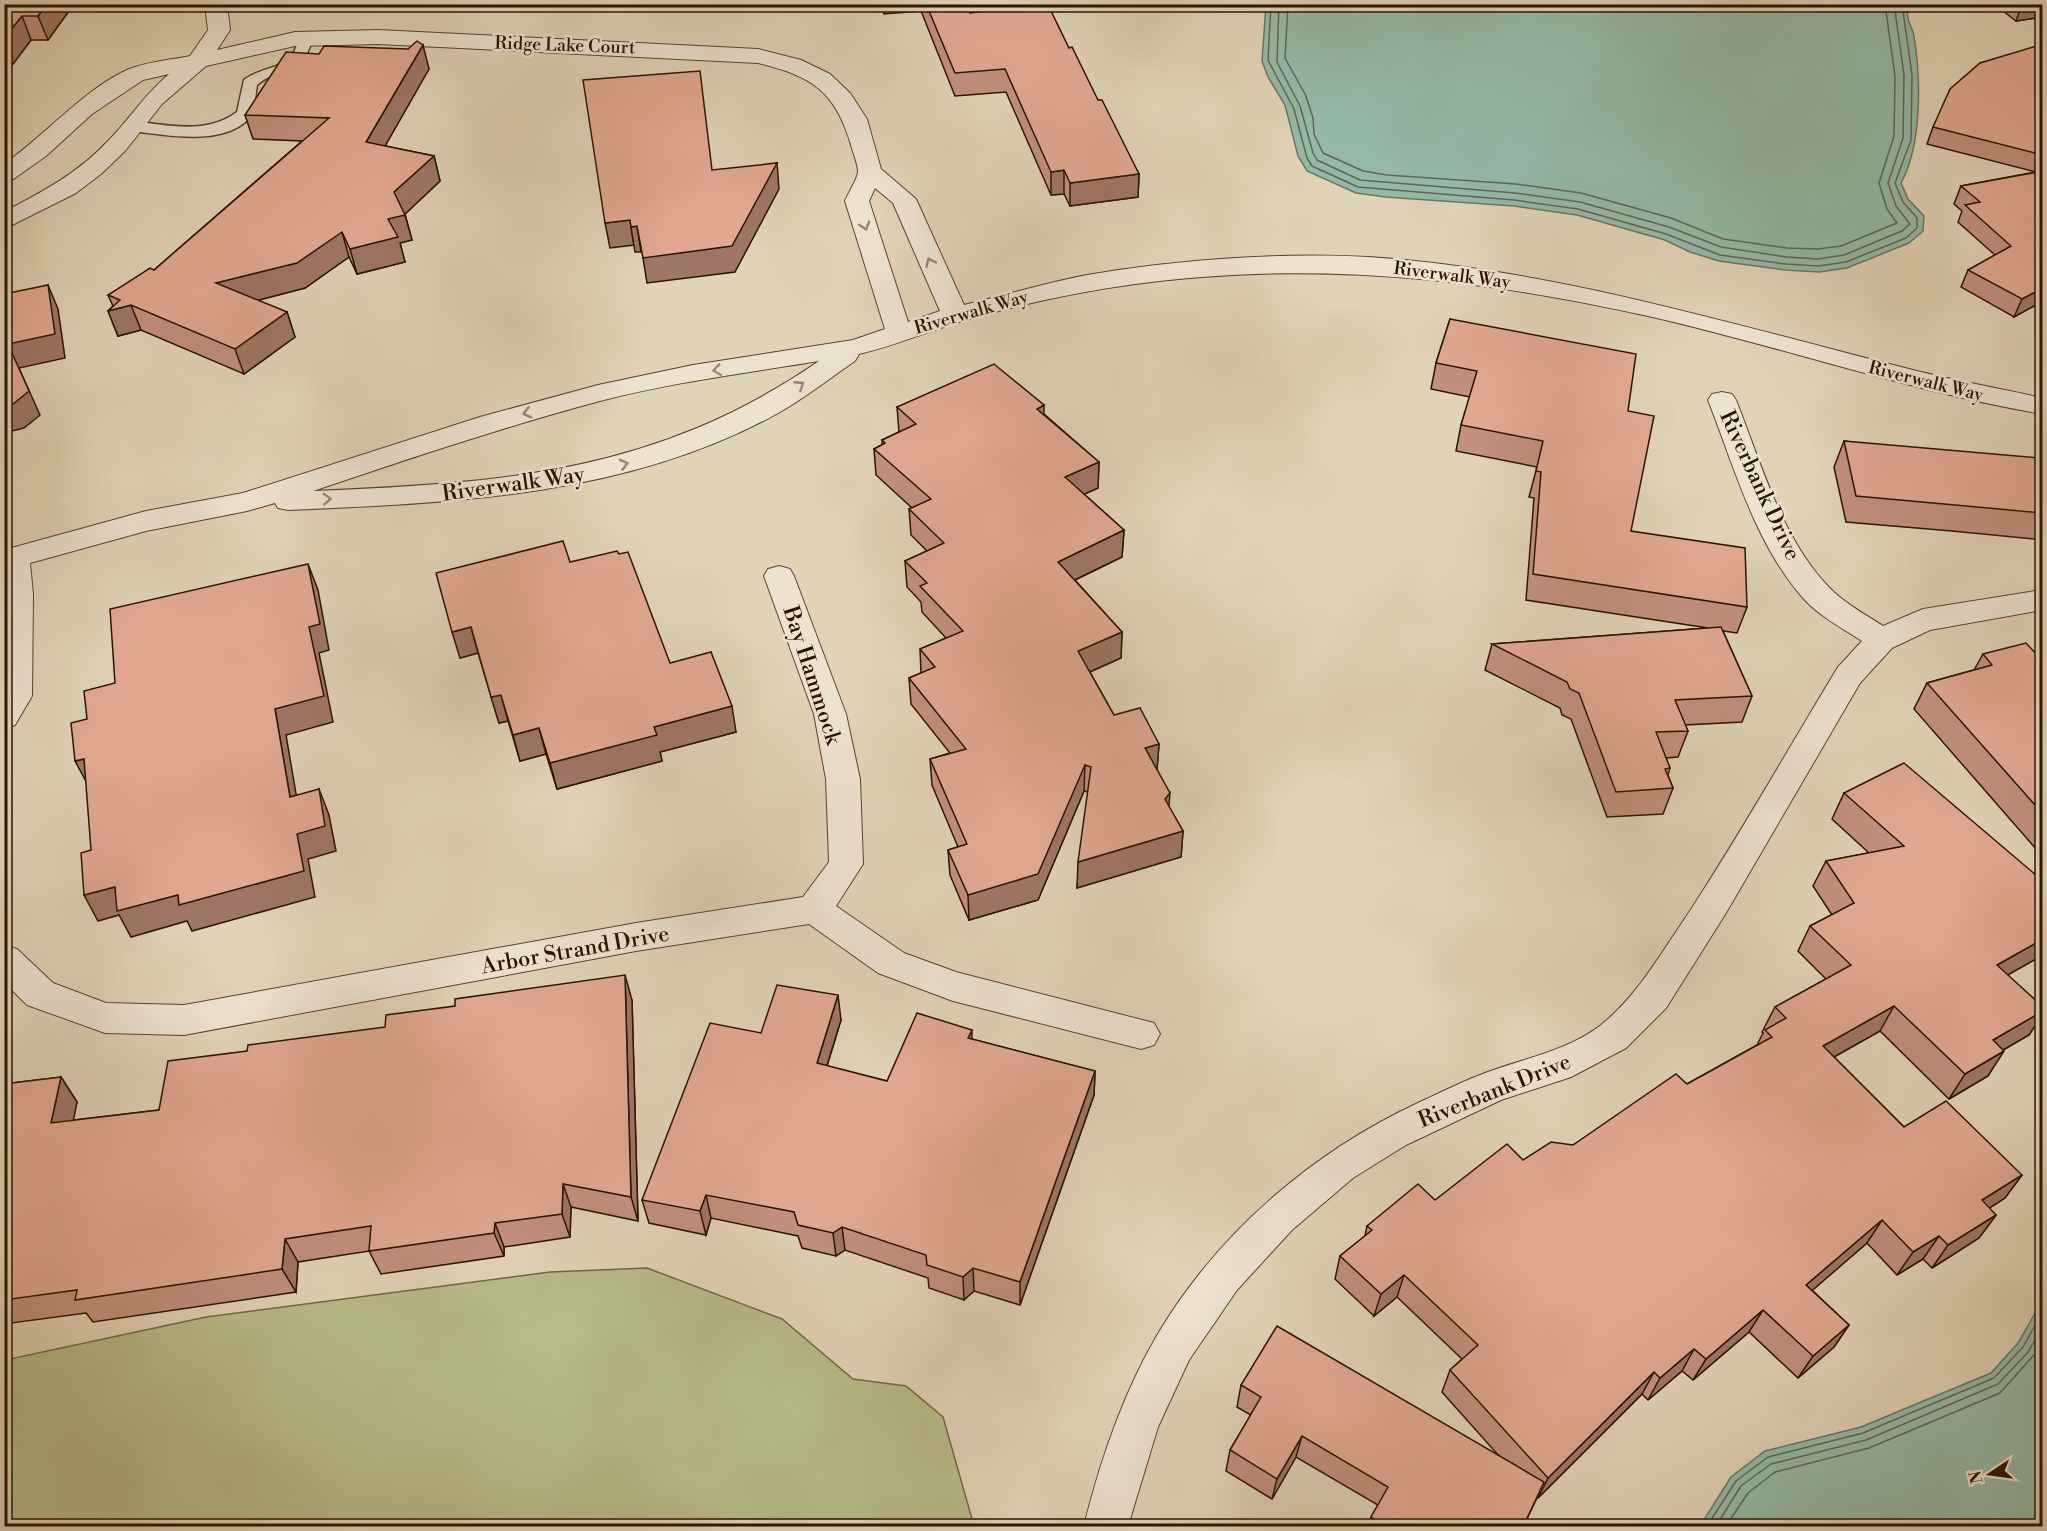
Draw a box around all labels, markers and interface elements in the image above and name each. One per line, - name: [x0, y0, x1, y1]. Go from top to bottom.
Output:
- street label: Ridge Lake Court: [494, 32, 636, 59]
- one-way arrow: [858, 220, 870, 231]
- street label: Riverwalk Way: [1392, 257, 1512, 294]
- one-way arrow: [926, 258, 938, 269]
- street label: Riverwalk Way: [911, 285, 1031, 340]
- street label: Riverwalk Way: [1866, 356, 1986, 407]
- one-way arrow: [712, 363, 721, 375]
- one-way arrow: [794, 381, 805, 392]
- one-way arrow: [522, 406, 532, 418]
- street label: Riverbank Drive: [1713, 406, 1806, 565]
- one-way arrow: [618, 459, 628, 471]
- street label: Riverwalk Way: [440, 461, 587, 508]
- one-way arrow: [322, 493, 331, 506]
- street label: Bay Hammock: [776, 602, 847, 750]
- street label: Arbor Strand Drive: [478, 921, 671, 980]
- street label: Riverbank Drive: [1414, 1048, 1575, 1134]
- north arrow: [1960, 1444, 2020, 1504]
- text: N: [1965, 1468, 1988, 1486]

